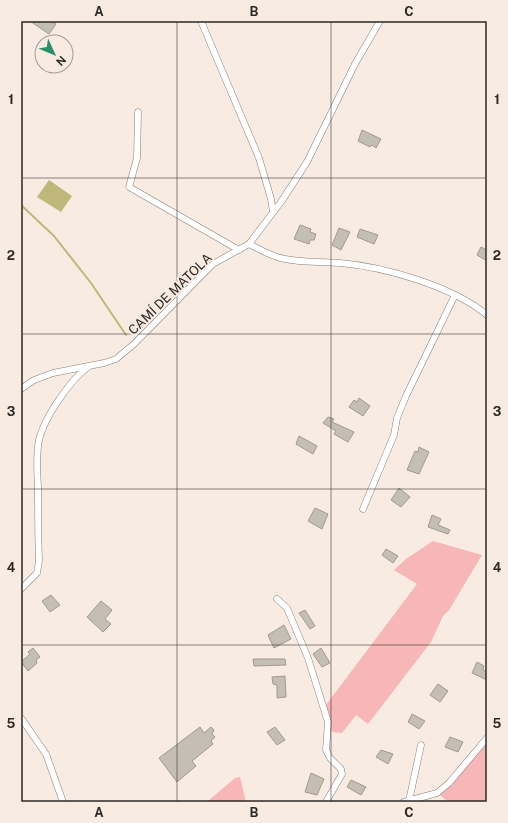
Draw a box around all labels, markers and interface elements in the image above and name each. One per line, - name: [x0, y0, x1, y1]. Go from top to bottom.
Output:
- text: A: [94, 4, 104, 19]
- text: B: [250, 4, 259, 19]
- text: C: [404, 4, 414, 19]
- north arrow: [34, 34, 74, 74]
- text: N: [54, 54, 68, 68]
- text: 1: [8, 92, 14, 107]
- text: 1: [494, 92, 500, 107]
- text: 2: [7, 248, 15, 263]
- text: 2: [493, 248, 501, 263]
- street label: CAMÍ DE MATOLA: [124, 250, 215, 338]
- text: 3: [7, 404, 16, 419]
- text: 3: [493, 404, 502, 419]
- text: 4: [7, 560, 16, 575]
- text: 4: [493, 560, 502, 575]
- text: 5: [7, 716, 16, 731]
- text: 5: [493, 716, 502, 731]
- text: A: [94, 805, 104, 820]
- text: B: [250, 805, 259, 820]
- text: C: [404, 805, 414, 820]

